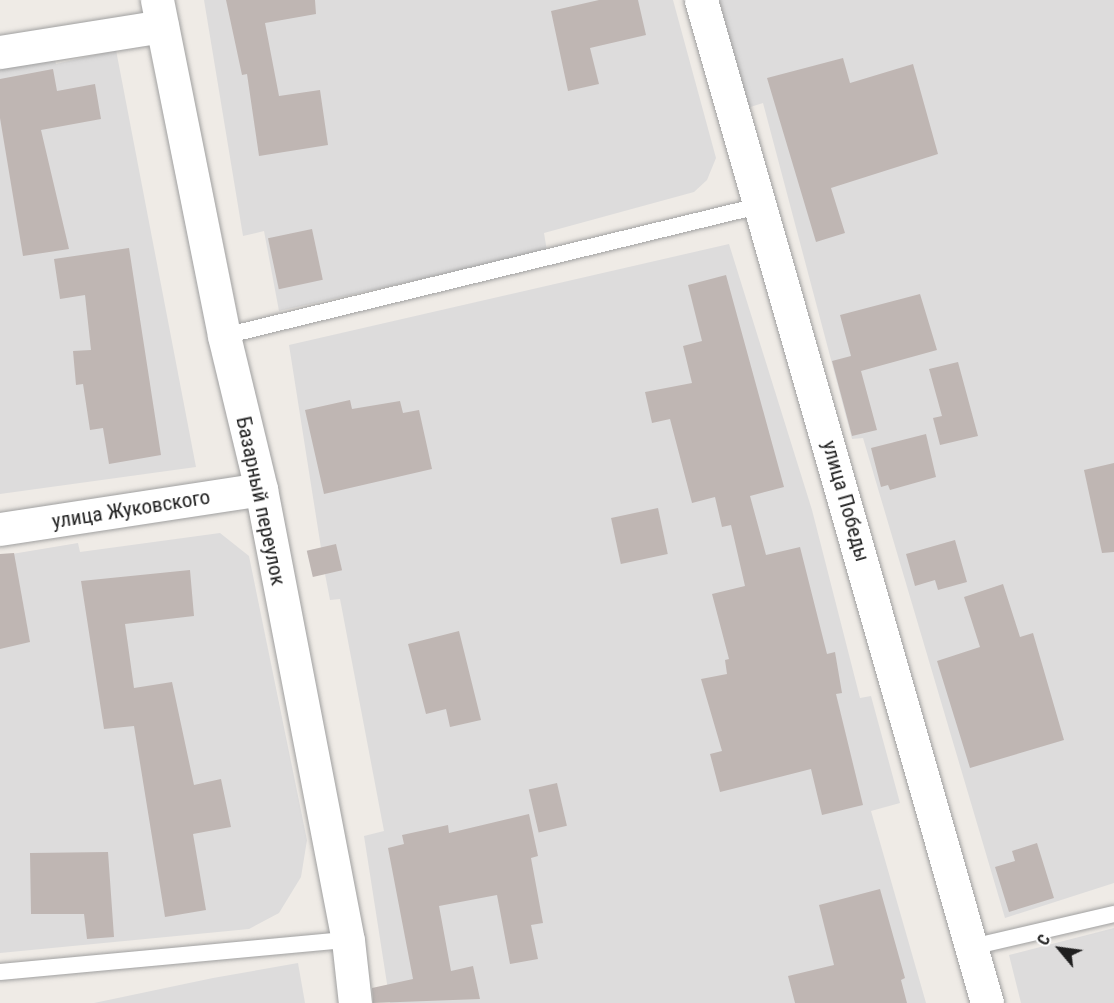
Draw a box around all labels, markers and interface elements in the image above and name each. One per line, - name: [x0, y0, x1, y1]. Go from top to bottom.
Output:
- street label: Базарный переулок: [231, 414, 291, 588]
- street label: улица Победы: [817, 438, 875, 564]
- street label: улица Жуковского: [50, 484, 212, 534]
- north arrow: [1030, 919, 1090, 979]
- text: С: [1033, 931, 1054, 949]

